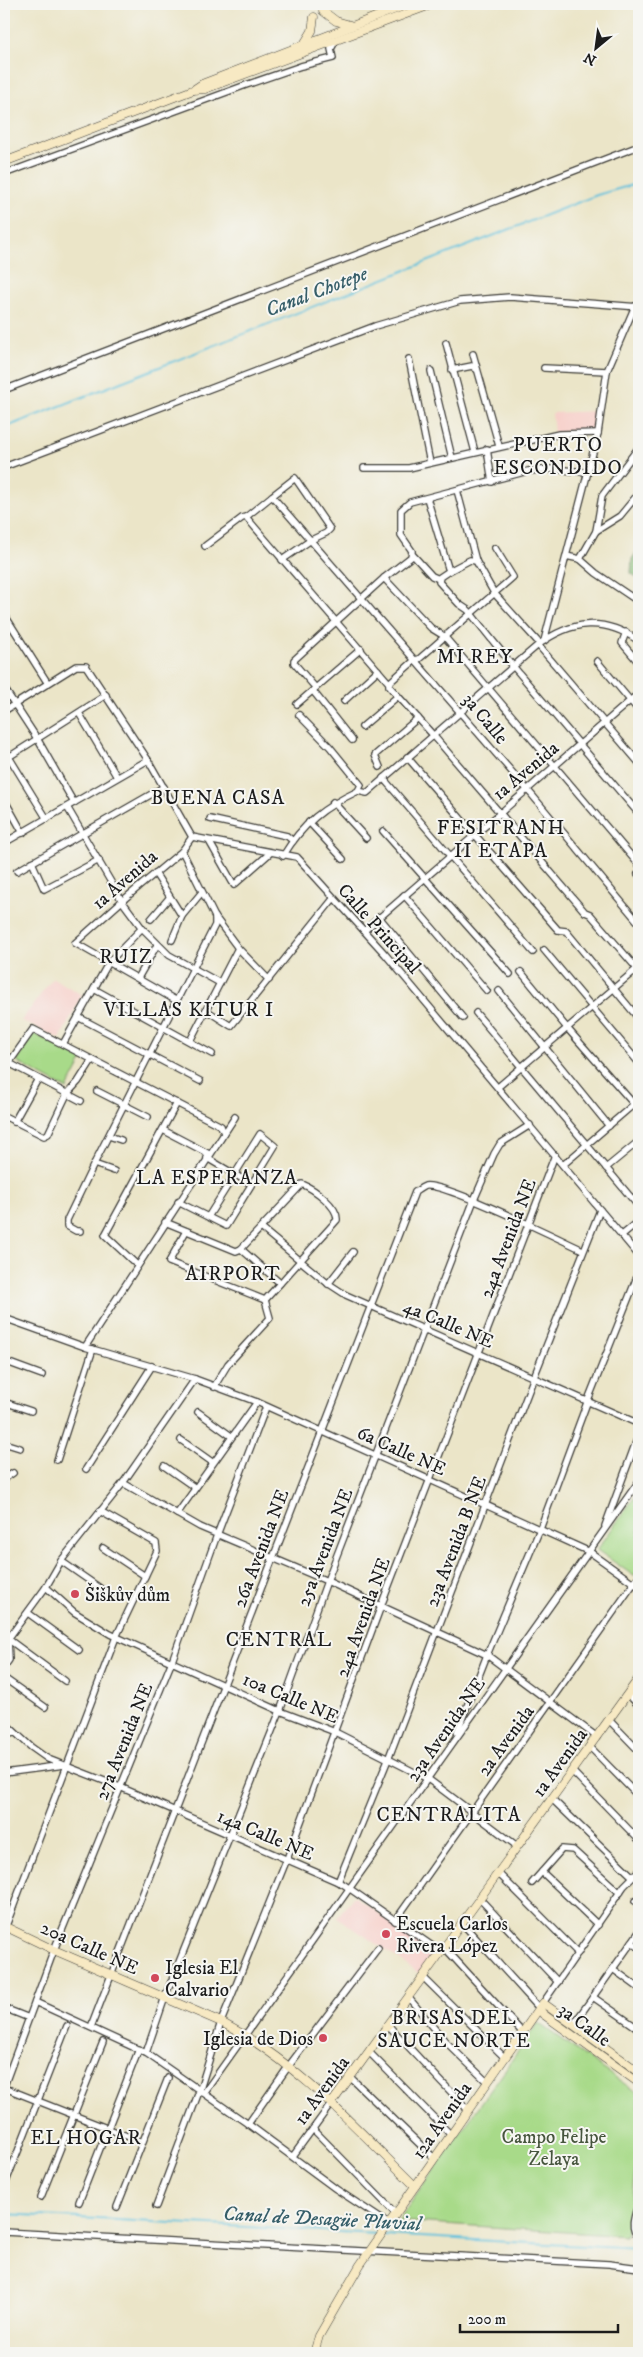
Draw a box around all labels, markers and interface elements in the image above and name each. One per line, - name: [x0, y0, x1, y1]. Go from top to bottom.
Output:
- north arrow: [570, 22, 620, 72]
- text: N: [580, 48, 600, 69]
- water label: Canal Chotepe: [262, 261, 372, 323]
- district label: PUERTO ESCONDIDO: [493, 433, 623, 481]
- district label: MI REY: [437, 645, 513, 670]
- street label: 3a Calle: [457, 689, 513, 749]
- street label: 1a Avenida: [488, 737, 564, 805]
- district label: BUENA CASA: [151, 786, 285, 811]
- district label: FESITRANH II ETAPA: [437, 816, 565, 864]
- street label: 1a Avenida: [87, 845, 162, 915]
- street label: Calle Principal: [332, 879, 426, 979]
- district label: RUIZ: [99, 945, 153, 970]
- district label: VILLAS KITUR I: [103, 998, 274, 1023]
- district label: LA ESPERANZA: [136, 1166, 298, 1191]
- street label: 24a Avenida NE: [475, 1176, 542, 1301]
- district label: AIRPORT: [185, 1262, 281, 1287]
- street label: 4a Calle NE: [400, 1295, 497, 1354]
- street label: 6a Calle NE: [353, 1422, 449, 1481]
- street label: 23a Avenida B NE: [421, 1473, 492, 1610]
- street label: 25a Avenida NE: [292, 1485, 358, 1610]
- street label: 26a Avenida NE: [228, 1486, 294, 1611]
- street label: 24a Avenida NE: [331, 1554, 396, 1681]
- place label: Šiškův dům: [85, 1582, 170, 1607]
- marker: Šiškův dům: [69, 1588, 81, 1600]
- district label: CENTRAL: [226, 1628, 332, 1653]
- street label: 10a Calle NE: [239, 1668, 342, 1729]
- street label: 23a Avenida NE: [402, 1673, 491, 1786]
- street label: 27a Avenida NE: [90, 1680, 158, 1804]
- street label: 2a Avenida: [473, 1701, 540, 1781]
- street label: 1a Avenida: [528, 1724, 593, 1802]
- district label: CENTRALITA: [376, 1803, 522, 1828]
- street label: 14a Calle NE: [213, 1805, 317, 1866]
- place label: Escuela Carlos Rivera López: [396, 1913, 508, 1958]
- street label: 20a Calle NE: [37, 1917, 142, 1980]
- marker: Escuela Carlos Rivera López: [380, 1928, 392, 1940]
- place label: Iglesia El Calvario: [165, 1957, 238, 2002]
- marker: Iglesia El Calvario: [149, 1972, 161, 1984]
- street label: 3a Calle: [553, 1999, 615, 2052]
- district label: BRISAS DEL SAUCE NORTE: [377, 2006, 531, 2054]
- place label: Iglesia de Dios: [203, 2028, 313, 2051]
- marker: Iglesia de Dios: [317, 2032, 329, 2044]
- street label: 1a Avenida: [290, 2052, 355, 2130]
- street label: 12a Avenida: [407, 2078, 477, 2164]
- district label: EL HOGAR: [30, 2126, 142, 2151]
- park label: Campo Felipe Zelaya: [502, 2126, 607, 2171]
- water label: Canal de Desagüe Pluvial: [222, 2202, 423, 2237]
- scale bar: [460, 2302, 618, 2334]
- text: 200 m: [468, 2310, 506, 2329]

